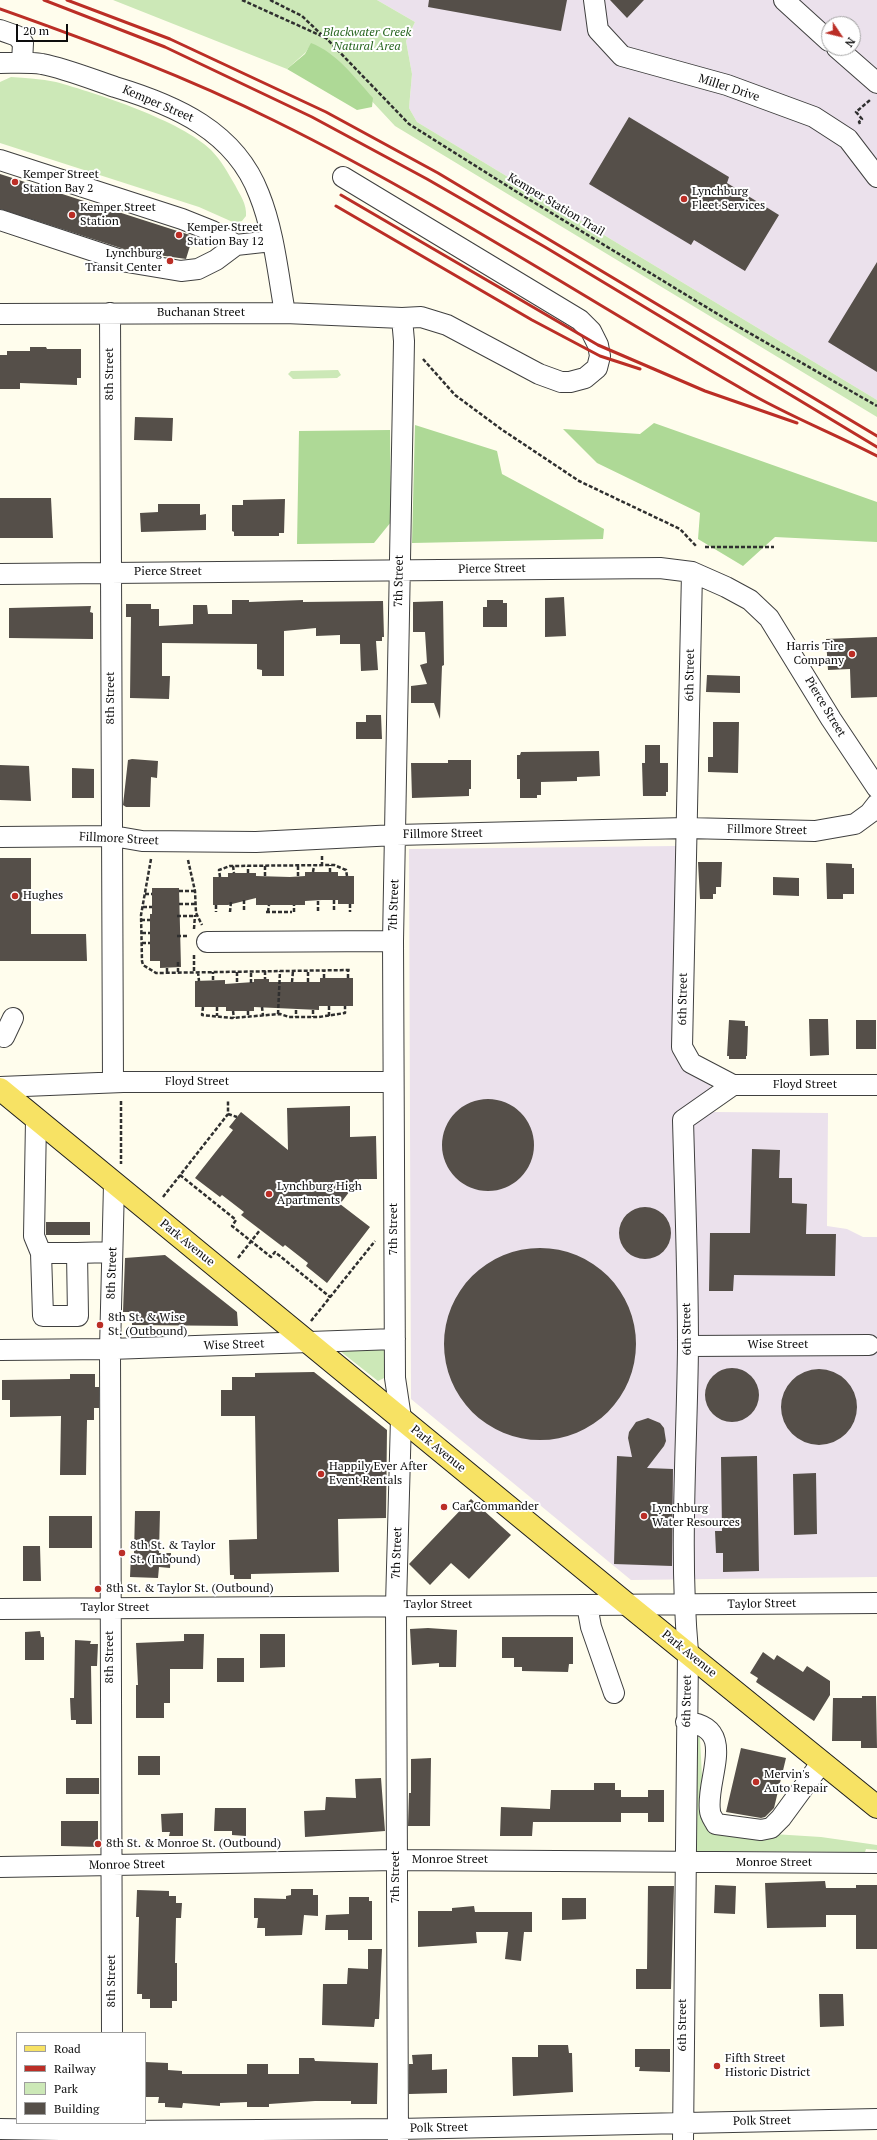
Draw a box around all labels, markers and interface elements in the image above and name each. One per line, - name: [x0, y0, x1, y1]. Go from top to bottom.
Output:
- scale bar: [18, 16, 70, 42]
- north arrow: [821, 16, 861, 56]
- text: 20 m: [23, 23, 49, 38]
- park label: Blackwater Creek Natural Area: [323, 26, 411, 54]
- text: N: [842, 35, 858, 50]
- street label: Miller Drive: [697, 71, 761, 105]
- street label: Kemper Street: [120, 83, 196, 125]
- place label: Kemper Street Station Bay 2: [23, 168, 99, 196]
- street label: Kemper Station Trail: [505, 170, 607, 240]
- marker: Kemper Street Station Bay 2: [10, 177, 20, 187]
- place label: Lynchburg Fleet Services: [692, 185, 765, 213]
- marker: Lynchburg Fleet Services: [679, 194, 689, 204]
- place label: Kemper Street Station: [80, 201, 156, 229]
- marker: Kemper Street Station: [67, 210, 77, 220]
- place label: Kemper Street Station Bay 12: [187, 221, 264, 249]
- marker: Kemper Street Station Bay 12: [174, 230, 184, 240]
- place label: Lynchburg Transit Center: [85, 247, 162, 275]
- marker: Lynchburg Transit Center: [165, 256, 175, 266]
- street label: Buchanan Street: [157, 306, 245, 320]
- street label: 8th Street: [103, 348, 117, 400]
- street label: 7th Street: [391, 555, 407, 607]
- street label: Pierce Street: [458, 561, 526, 577]
- street label: Pierce Street: [134, 565, 202, 579]
- place label: Harris Tire Company: [787, 640, 844, 668]
- street label: 6th Street: [682, 648, 698, 702]
- marker: Harris Tire Company: [847, 649, 857, 659]
- street label: 8th Street: [104, 672, 118, 724]
- street label: Pierce Street: [801, 674, 849, 740]
- street label: Fillmore Street: [727, 822, 807, 838]
- street label: Fillmore Street: [403, 826, 483, 842]
- street label: Fillmore Street: [79, 830, 159, 848]
- street label: 7th Street: [386, 879, 402, 931]
- place label: Hughes: [23, 889, 63, 903]
- marker: Hughes: [10, 891, 20, 901]
- street label: 6th Street: [675, 972, 691, 1026]
- street label: Floyd Street: [165, 1075, 229, 1089]
- street label: Floyd Street: [773, 1078, 837, 1092]
- place label: Lynchburg High Apartments: [277, 1180, 362, 1208]
- marker: Lynchburg High Apartments: [264, 1189, 274, 1199]
- street label: 7th Street: [387, 1203, 401, 1255]
- street label: Park Avenue: [157, 1217, 217, 1269]
- street label: 8th Street: [104, 1246, 120, 1300]
- street label: 6th Street: [679, 1302, 695, 1356]
- place label: 8th St. & Wise St. (Outbound): [108, 1311, 187, 1339]
- marker: 8th St. & Wise St. (Outbound): [95, 1320, 105, 1330]
- street label: Wise Street: [203, 1337, 265, 1353]
- street label: Wise Street: [748, 1338, 808, 1352]
- street label: Park Avenue: [408, 1423, 468, 1475]
- place label: Happily Ever After Event Rentals: [329, 1460, 427, 1488]
- marker: Happily Ever After Event Rentals: [316, 1469, 326, 1479]
- place label: Car Commander: [452, 1500, 539, 1514]
- marker: Car Commander: [439, 1502, 449, 1512]
- place label: Lynchburg Water Resources: [652, 1502, 740, 1530]
- marker: Lynchburg Water Resources: [639, 1511, 649, 1521]
- street label: 7th Street: [389, 1527, 405, 1579]
- place label: 8th St. & Taylor St. (Inbound): [130, 1539, 215, 1567]
- marker: 8th St. & Taylor St. (Inbound): [117, 1548, 127, 1558]
- place label: 8th St. & Taylor St. (Outbound): [106, 1582, 274, 1596]
- marker: 8th St. & Taylor St. (Outbound): [93, 1584, 103, 1594]
- street label: Taylor Street: [727, 1596, 797, 1612]
- street label: Taylor Street: [404, 1598, 472, 1612]
- street label: Taylor Street: [81, 1601, 149, 1615]
- street label: Park Avenue: [659, 1628, 719, 1680]
- street label: 8th Street: [103, 1631, 117, 1683]
- street label: 6th Street: [679, 1674, 695, 1728]
- place label: Mervin's Auto Repair: [764, 1768, 828, 1796]
- marker: Mervin's Auto Repair: [751, 1777, 761, 1787]
- place label: 8th St. & Monroe St. (Outbound): [106, 1837, 281, 1851]
- marker: 8th St. & Monroe St. (Outbound): [93, 1839, 103, 1849]
- street label: 7th Street: [389, 1851, 403, 1903]
- street label: Monroe Street: [412, 1853, 488, 1867]
- street label: Monroe Street: [736, 1856, 812, 1870]
- street label: Monroe Street: [89, 1857, 165, 1873]
- street label: 8th Street: [105, 1955, 119, 2007]
- street label: 6th Street: [676, 1999, 690, 2051]
- legend: [16, 2032, 146, 2124]
- text: Road: [54, 2041, 81, 2056]
- place label: Fifth Street Historic District: [725, 2052, 810, 2080]
- text: Railway: [54, 2061, 96, 2076]
- marker: Fifth Street Historic District: [712, 2061, 722, 2071]
- text: Park: [54, 2081, 78, 2096]
- text: Building: [54, 2101, 99, 2116]
- street label: Polk Street: [733, 2113, 791, 2129]
- street label: Polk Street: [410, 2120, 468, 2136]

